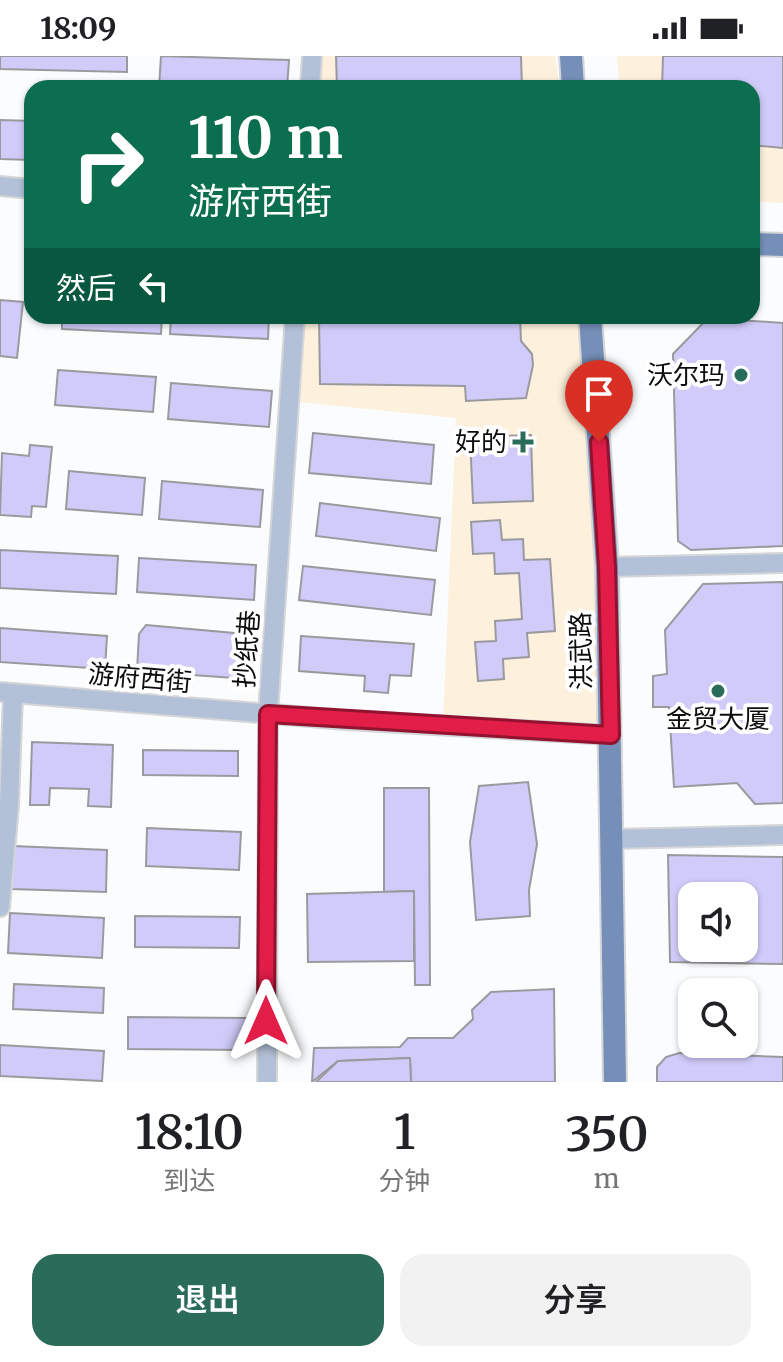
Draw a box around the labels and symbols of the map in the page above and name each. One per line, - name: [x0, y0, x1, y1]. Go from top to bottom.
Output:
- place label: 沃尔玛: [647, 358, 725, 391]
- pin: [565, 360, 633, 442]
- marker: 沃尔玛: [732, 366, 750, 384]
- place label: 好的: [455, 425, 507, 458]
- marker: 好的: [514, 433, 532, 451]
- street label: 抄纸巷: [227, 609, 266, 689]
- street label: 洪武路: [563, 612, 598, 690]
- street label: 游府西街: [87, 657, 193, 698]
- marker: 金贸大厦: [709, 682, 727, 700]
- place label: 金贸大厦: [666, 702, 770, 735]
- position arrow: [224, 979, 308, 1063]

